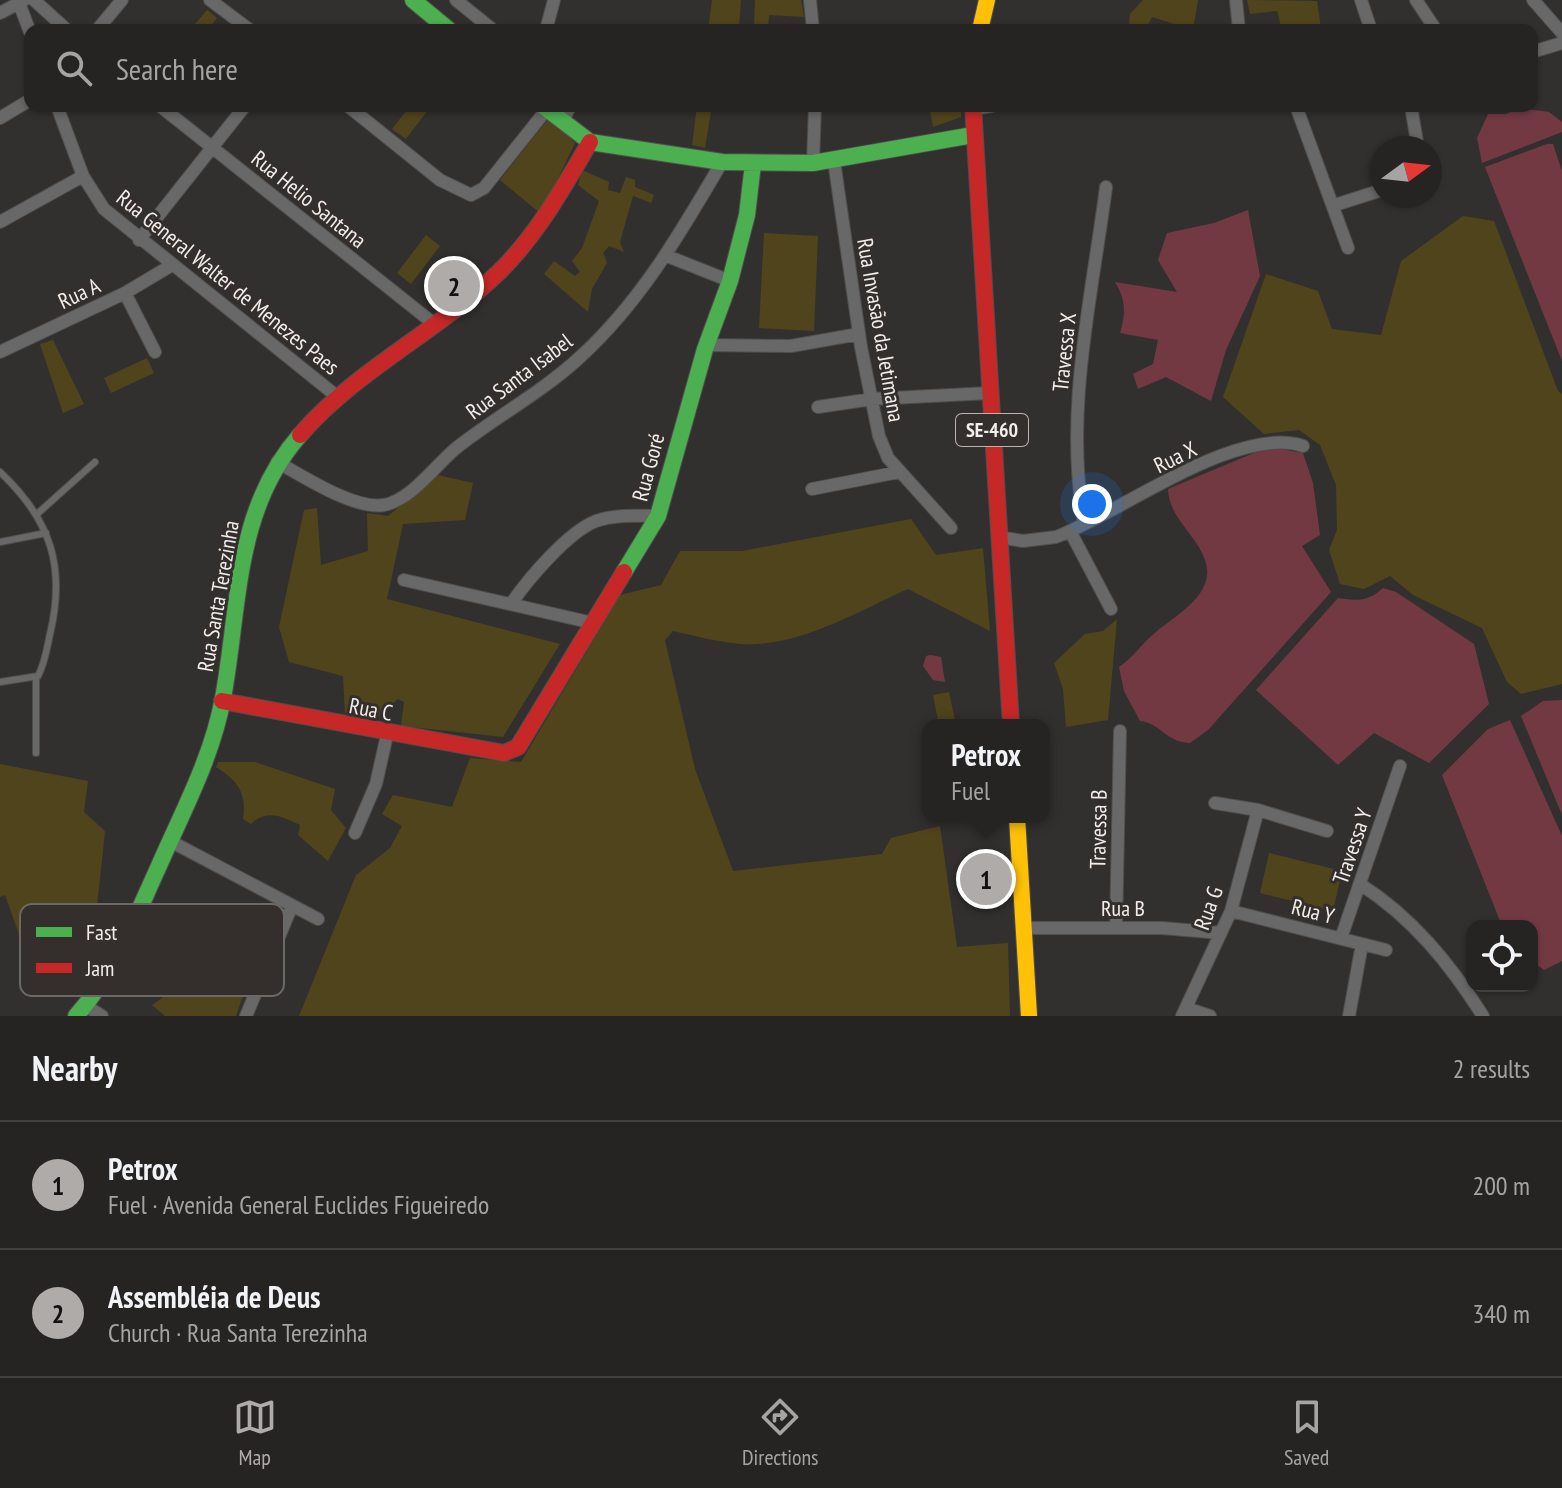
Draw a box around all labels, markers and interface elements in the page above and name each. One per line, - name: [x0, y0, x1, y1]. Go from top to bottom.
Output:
- search box: [24, 24, 1538, 112]
- icon: search: [52, 46, 96, 90]
- text: Search here: [116, 49, 238, 88]
- north arrow: [1370, 136, 1442, 208]
- street label: Rua Helio Santana: [246, 144, 372, 254]
- street label: Rua General Walter de Menezes Paes: [111, 183, 345, 381]
- street label: Rua Invasão da Jetimana: [851, 236, 911, 424]
- pin: 2: [428, 256, 480, 316]
- street label: Rua A: [53, 271, 105, 315]
- street label: Travessa X: [1046, 311, 1082, 393]
- street label: Rua Santa Isabel: [460, 326, 578, 425]
- road number: SE-460: [956, 414, 1028, 446]
- street label: Rua Goré: [626, 430, 670, 504]
- street label: Rua X: [1149, 435, 1201, 479]
- your location: [1072, 484, 1112, 524]
- street label: Rua Santa Terezinha: [191, 518, 245, 674]
- street label: Rua C: [347, 691, 395, 727]
- popup: [922, 719, 1050, 823]
- text: Petrox: [951, 735, 1021, 774]
- text: Fuel: [951, 774, 990, 807]
- street label: Travessa B: [1083, 789, 1113, 869]
- street label: Travessa Y: [1326, 804, 1378, 888]
- pin: 1: [960, 849, 1012, 909]
- street label: Rua G: [1187, 882, 1229, 934]
- street label: Rua Y: [1289, 892, 1337, 930]
- street label: Rua B: [1101, 894, 1145, 922]
- legend: [20, 904, 284, 996]
- text: Fast: [86, 918, 117, 946]
- map controls: [1466, 920, 1538, 992]
- button: locate: [1466, 920, 1538, 992]
- text: Jam: [85, 954, 114, 982]
- text: Nearby: [32, 1046, 117, 1090]
- text: 2 results: [1453, 1052, 1530, 1085]
- text: Petrox: [108, 1149, 178, 1188]
- text: 1: [52, 1169, 64, 1202]
- text: 200 m: [1472, 1169, 1530, 1202]
- text: Fuel · Avenida General Euclides Figueiredo: [108, 1188, 489, 1221]
- text: Assembléia de Deus: [108, 1277, 321, 1316]
- text: 2: [52, 1297, 64, 1330]
- text: 340 m: [1472, 1297, 1530, 1330]
- text: Church · Rua Santa Terezinha: [108, 1316, 368, 1349]
- tab: Map: [233, 1395, 277, 1471]
- tab: Directions: [742, 1395, 819, 1471]
- tab: Saved: [1284, 1395, 1329, 1471]

